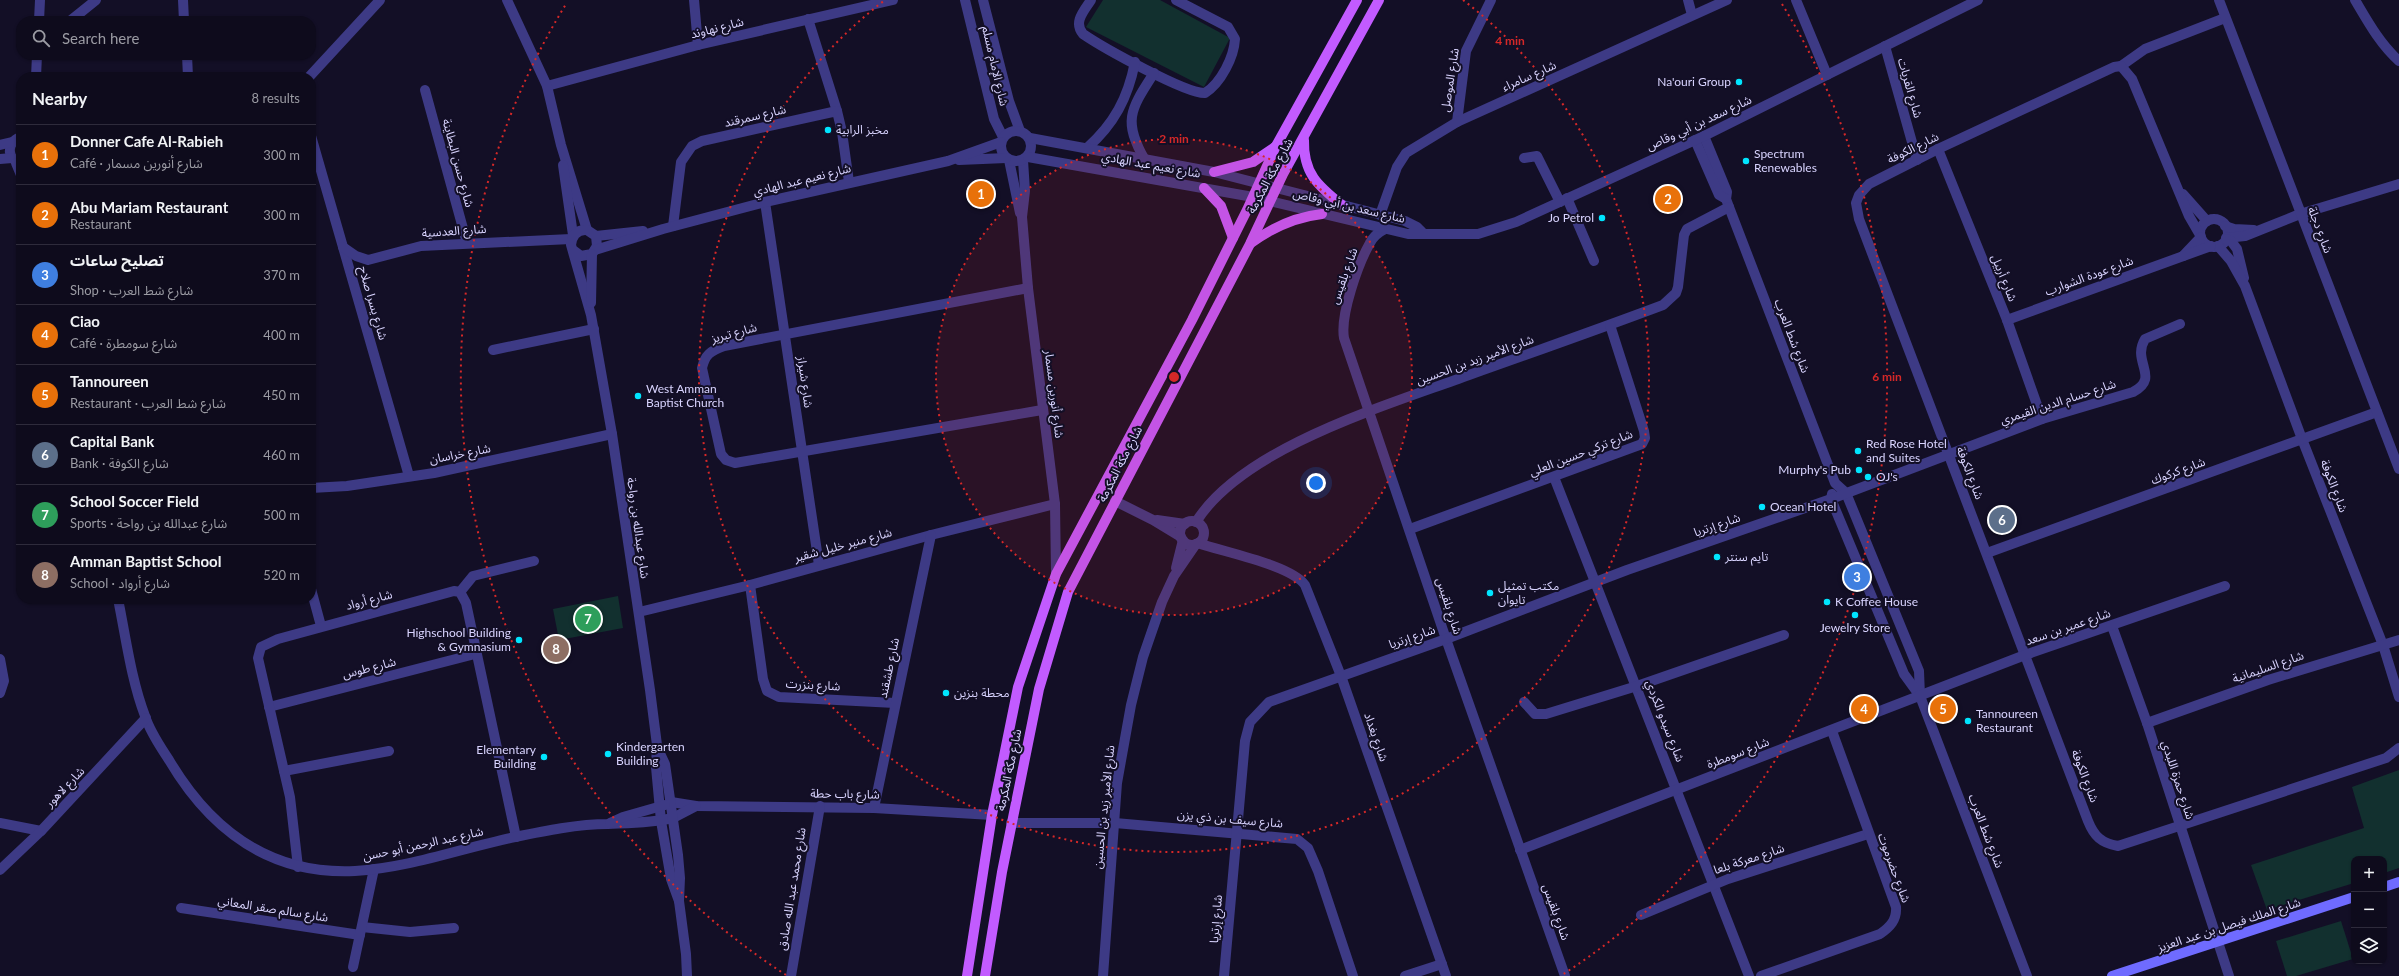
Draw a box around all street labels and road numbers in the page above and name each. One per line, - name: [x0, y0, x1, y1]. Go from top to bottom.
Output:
- street label: شارع نهاوند: [689, 14, 745, 43]
- street label: شارع الإمام مسلم: [977, 24, 1012, 108]
- street label: شارع الموصل: [1437, 47, 1464, 113]
- street label: شارع القريات: [1893, 56, 1926, 120]
- street label: شارع سامراء: [1499, 57, 1559, 96]
- street label: شارع سعد بن أبي وقاص: [1644, 92, 1755, 156]
- street label: شارع سمرقند: [722, 101, 788, 132]
- street label: شارع حسن البطاينة: [438, 117, 478, 209]
- street label: شارع الكوفة: [1885, 129, 1942, 168]
- street label: شارع مكة المكرمة: [1243, 136, 1297, 217]
- street label: شارع نعيم عبد الهادي: [1100, 148, 1202, 183]
- street label: شارع نعيم عبد الهادي: [751, 160, 853, 202]
- street label: شارع سعد بن أبي وقاص: [1291, 185, 1407, 228]
- street label: شارع دجلة: [2303, 204, 2336, 256]
- street label: شارع العدسية: [421, 221, 487, 242]
- street label: شارع بلقيس: [1326, 246, 1363, 307]
- street label: شارع أربيل: [1986, 252, 2021, 304]
- street label: شارع عودة الشوارب: [2043, 253, 2136, 300]
- street label: شارع يسرا صلاح: [354, 264, 391, 342]
- street label: شارع شط العرب: [1770, 297, 1813, 376]
- street label: شارع تبريز: [708, 319, 759, 348]
- street label: شارع الأمير زيد بن الحسين: [1414, 331, 1536, 390]
- street label: شارع أنورين مسمار: [1040, 348, 1067, 439]
- street label: شارع شيراز: [792, 354, 817, 409]
- street label: شارع حسام الدين القيمري: [1998, 376, 2119, 430]
- street label: شارع مكة المكرمة: [1094, 423, 1147, 505]
- street label: شارع تركي حسين العلي: [1527, 426, 1636, 482]
- street label: شارع خراسان: [428, 440, 492, 469]
- street label: شارع الكوفة: [1952, 444, 1987, 502]
- street label: شارع كركوك: [2149, 454, 2208, 489]
- street label: شارع الكوفة: [2316, 457, 2351, 515]
- street label: شارع عبدالله بن رواحة: [622, 476, 653, 580]
- street label: شارع إرتريا: [1692, 510, 1743, 541]
- street label: شارع منير خليل شقير: [791, 524, 894, 567]
- street label: شارع بلقيس: [1431, 576, 1466, 637]
- street label: شارع أرواد: [344, 586, 394, 615]
- street label: شارع عمير بن سعد: [2023, 605, 2113, 650]
- street label: شارع إرتريا: [1387, 622, 1438, 653]
- street label: شارع طشقند: [875, 636, 904, 700]
- street label: شارع السليمانية: [2230, 647, 2306, 688]
- street label: شارع طوس: [340, 654, 398, 683]
- street label: شارع بنزرت: [785, 676, 841, 695]
- street label: شارع سيدو الكردي: [1640, 678, 1688, 765]
- street label: شارع بغداد: [1359, 710, 1392, 764]
- street label: شارع مكة المكرمة: [993, 728, 1026, 813]
- street label: شارع سومطرة: [1705, 734, 1772, 773]
- street label: شارع حمزة اللبدي: [2156, 739, 2198, 822]
- street label: شارع الأمير زيد بن الحسين: [1090, 744, 1119, 870]
- street label: شارع الكوفة: [2067, 747, 2102, 805]
- street label: شارع لاهور: [41, 763, 89, 812]
- street label: شارع باب حطة: [810, 785, 880, 804]
- street label: شارع شط العرب: [1964, 792, 2007, 871]
- street label: شارع سيف بن ذي يزن: [1176, 806, 1284, 833]
- street label: شارع عبد الرحمن أبو حسن: [361, 823, 485, 866]
- street label: شارع محمد عبد الله صادق: [774, 826, 811, 952]
- street label: شارع حضرموت: [1873, 831, 1914, 905]
- street label: شارع معركة بلعا: [1711, 840, 1787, 879]
- street label: شارع بلقيس: [1537, 882, 1574, 943]
- street label: شارع سالم صقر المعاني: [216, 892, 329, 927]
- street label: شارع إرتريا: [1206, 894, 1227, 944]
- street label: شارع الملك فيصل بن عبد العزيز: [2154, 894, 2303, 957]

